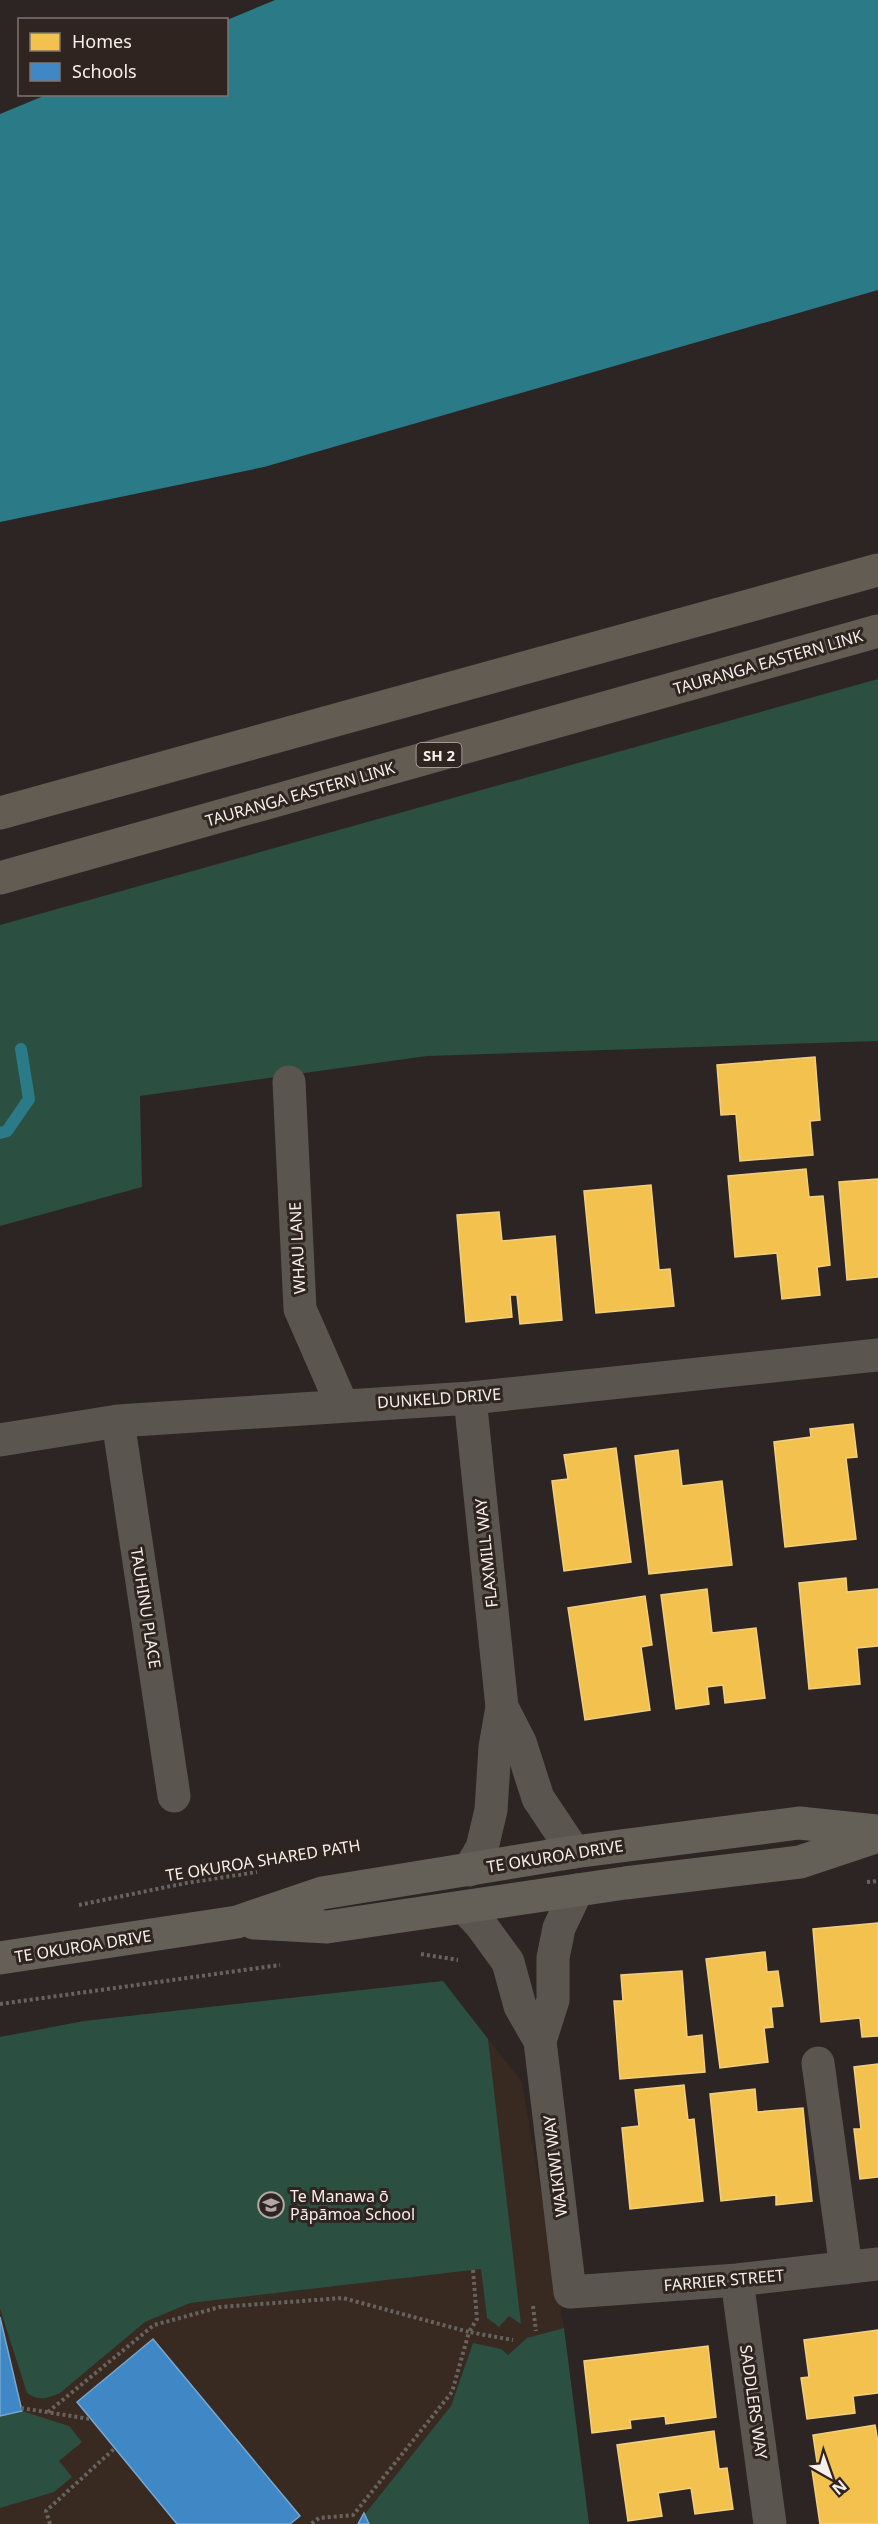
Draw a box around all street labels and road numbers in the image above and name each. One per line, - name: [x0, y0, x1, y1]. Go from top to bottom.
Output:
- street label: TAURANGA EASTERN LINK: [671, 624, 865, 700]
- road number: SH 2: [416, 743, 462, 767]
- street label: TAURANGA EASTERN LINK: [203, 756, 397, 832]
- street label: WHAU LANE: [284, 1201, 310, 1295]
- street label: DUNKELD DRIVE: [376, 1383, 502, 1413]
- street label: FLAXMILL WAY: [469, 1496, 503, 1609]
- street label: TAUHINU PLACE: [126, 1546, 166, 1670]
- street label: TE OKUROA SHARED PATH: [164, 1834, 362, 1886]
- street label: TE OKUROA DRIVE: [485, 1834, 625, 1878]
- street label: TE OKUROA DRIVE: [13, 1924, 153, 1968]
- street label: WAIKIWI WAY: [538, 2113, 572, 2218]
- street label: FARRIER STREET: [663, 2264, 785, 2296]
- street label: SADDLERS WAY: [735, 2343, 773, 2461]

